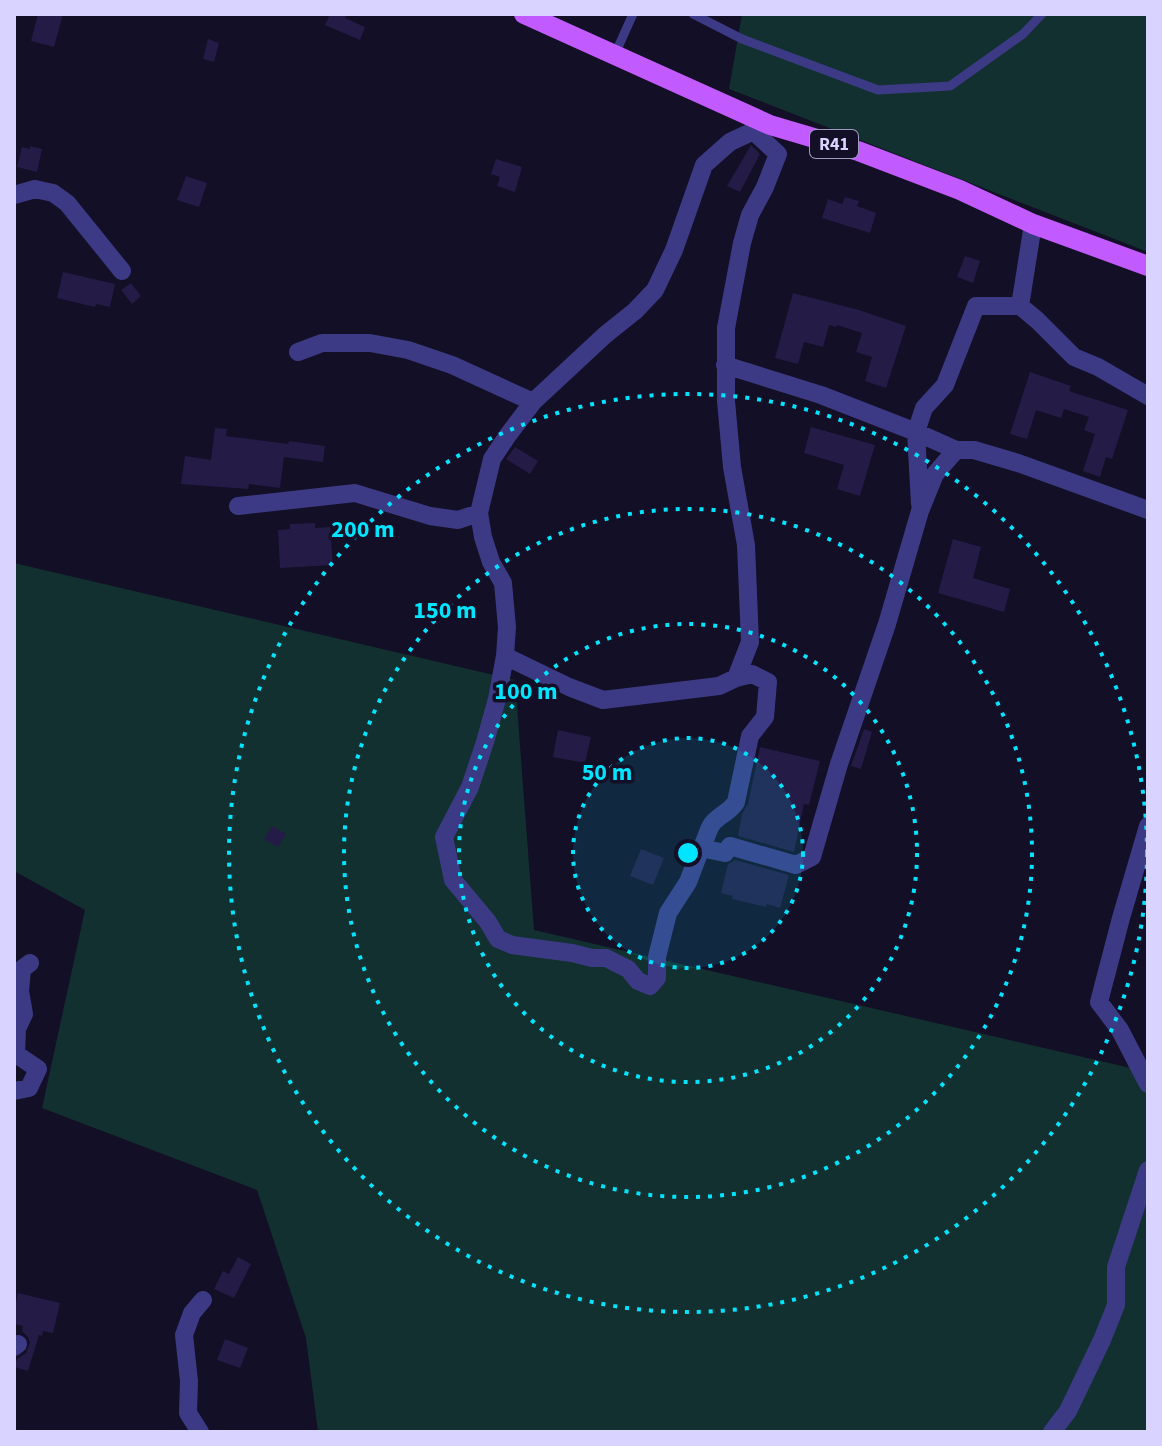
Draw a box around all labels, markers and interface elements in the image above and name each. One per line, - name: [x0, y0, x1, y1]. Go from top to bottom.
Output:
- road number: R41: [810, 130, 858, 158]
- text: 200 m: [331, 512, 395, 547]
- text: 150 m: [413, 593, 477, 628]
- text: 100 m: [494, 674, 558, 709]
- text: 50 m: [582, 755, 632, 790]
- centre of rings: [674, 839, 702, 867]

